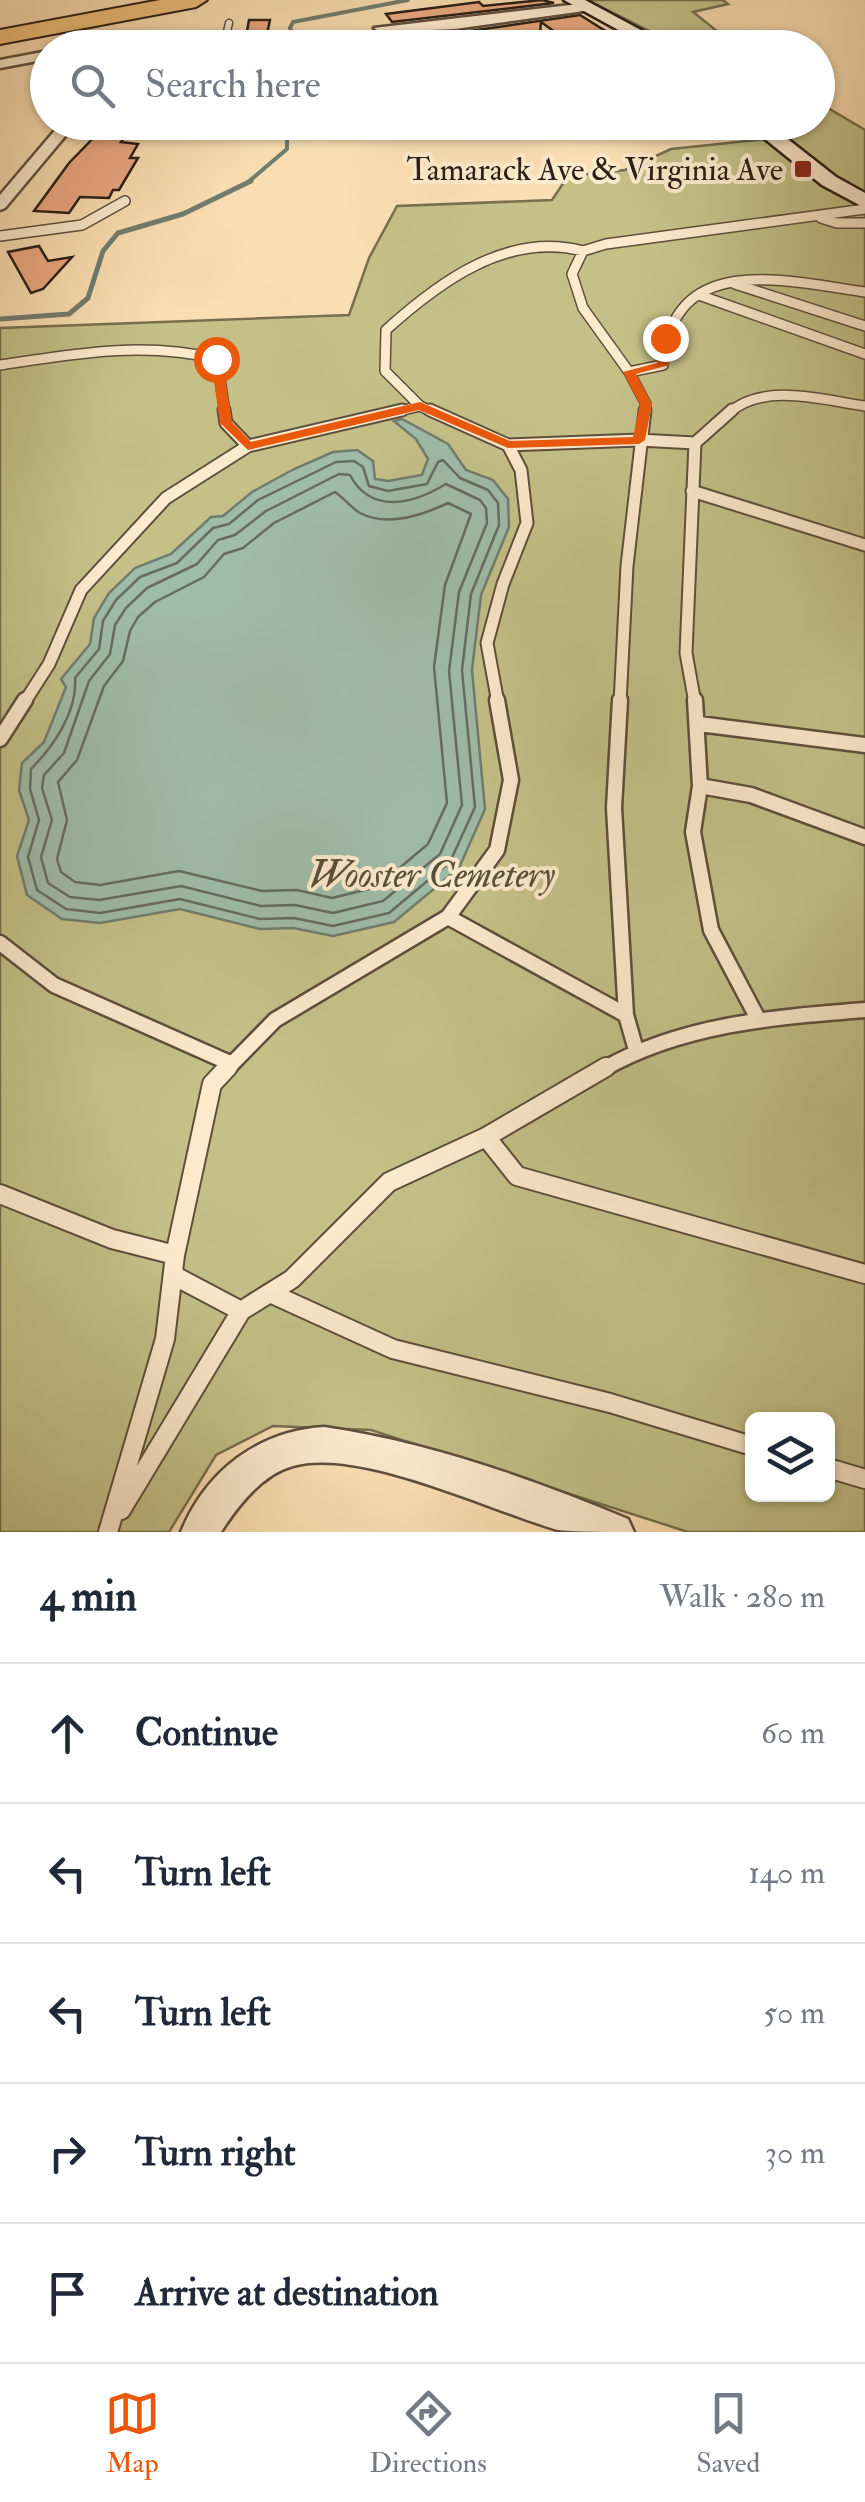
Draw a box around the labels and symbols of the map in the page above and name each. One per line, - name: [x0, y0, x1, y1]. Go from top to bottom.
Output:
- place label: Tamarack Ave & Virginia Ave: [407, 150, 783, 190]
- marker: Tamarack Ave & Virginia Ave: [792, 158, 814, 180]
- route end: [643, 316, 689, 362]
- route start: [194, 337, 240, 383]
- park label: Wooster Cemetery: [309, 851, 555, 899]

